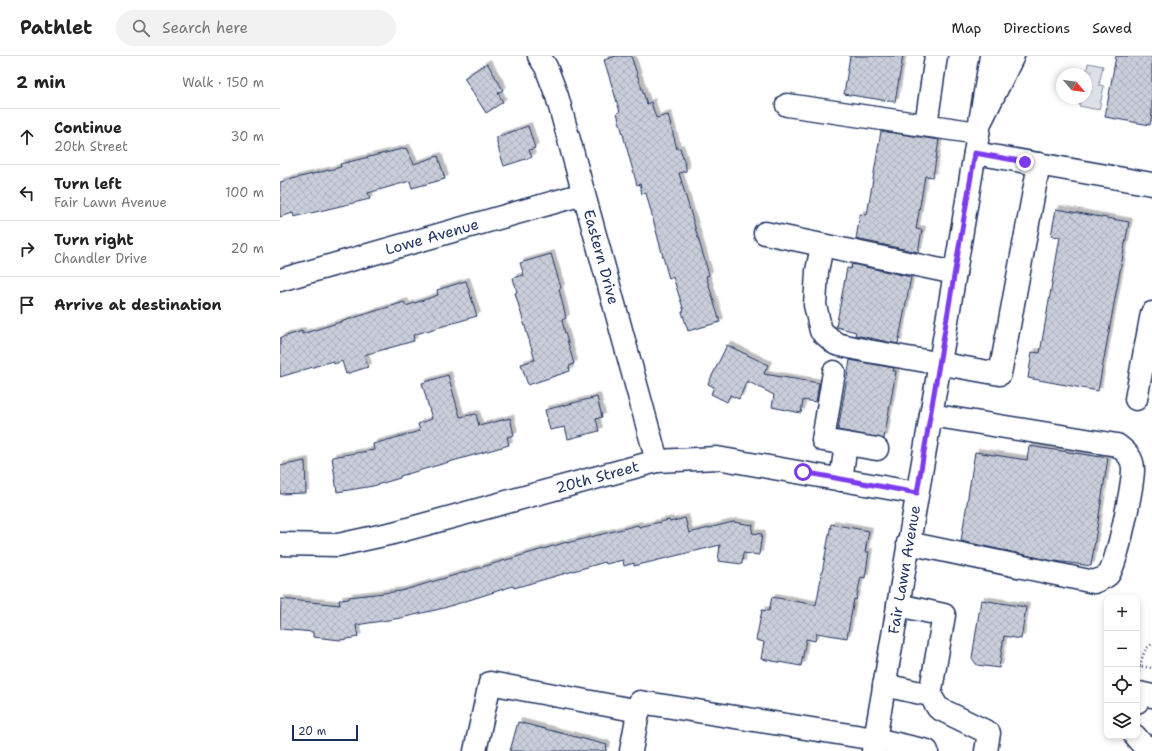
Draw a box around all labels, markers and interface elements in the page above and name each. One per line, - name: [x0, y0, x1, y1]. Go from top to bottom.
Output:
- search box: [116, 10, 396, 46]
- text: Pathlet: [20, 15, 92, 40]
- icon: search: [130, 17, 152, 39]
- text: Search here: [162, 18, 248, 38]
- text: Map: [952, 19, 982, 37]
- text: Directions: [1004, 19, 1070, 37]
- text: Saved: [1092, 19, 1132, 37]
- north arrow: [1056, 68, 1092, 104]
- text: 2 min: [16, 71, 66, 93]
- text: Walk · 150 m: [182, 74, 264, 91]
- text: Continue: [54, 118, 122, 138]
- icon: ahead: [16, 126, 38, 148]
- text: 30 m: [230, 128, 264, 145]
- text: 20th Street: [54, 138, 128, 155]
- route end: [1016, 153, 1034, 171]
- text: Turn left: [54, 174, 122, 194]
- icon: left: [16, 182, 38, 204]
- text: 100 m: [225, 184, 264, 201]
- text: Fair Lawn Avenue: [54, 194, 167, 211]
- street label: Eastern Drive: [579, 207, 624, 307]
- street label: Lowe Avenue: [383, 214, 481, 260]
- text: Turn right: [54, 230, 134, 250]
- icon: right: [16, 238, 38, 260]
- text: 20 m: [231, 240, 264, 257]
- text: Chandler Drive: [54, 250, 147, 267]
- icon: arrive: [16, 294, 38, 316]
- text: Arrive at destination: [54, 295, 222, 315]
- street label: 20th Street: [553, 456, 641, 498]
- route start: [794, 463, 812, 481]
- street label: Fair Lawn Avenue: [883, 504, 925, 636]
- map controls: [1104, 595, 1140, 739]
- button: +: [1104, 595, 1140, 631]
- button: −: [1104, 631, 1140, 667]
- button: locate: [1104, 667, 1140, 703]
- button: layers: [1104, 703, 1140, 739]
- scale bar: [292, 723, 358, 742]
- text: 20 m: [298, 724, 326, 739]

